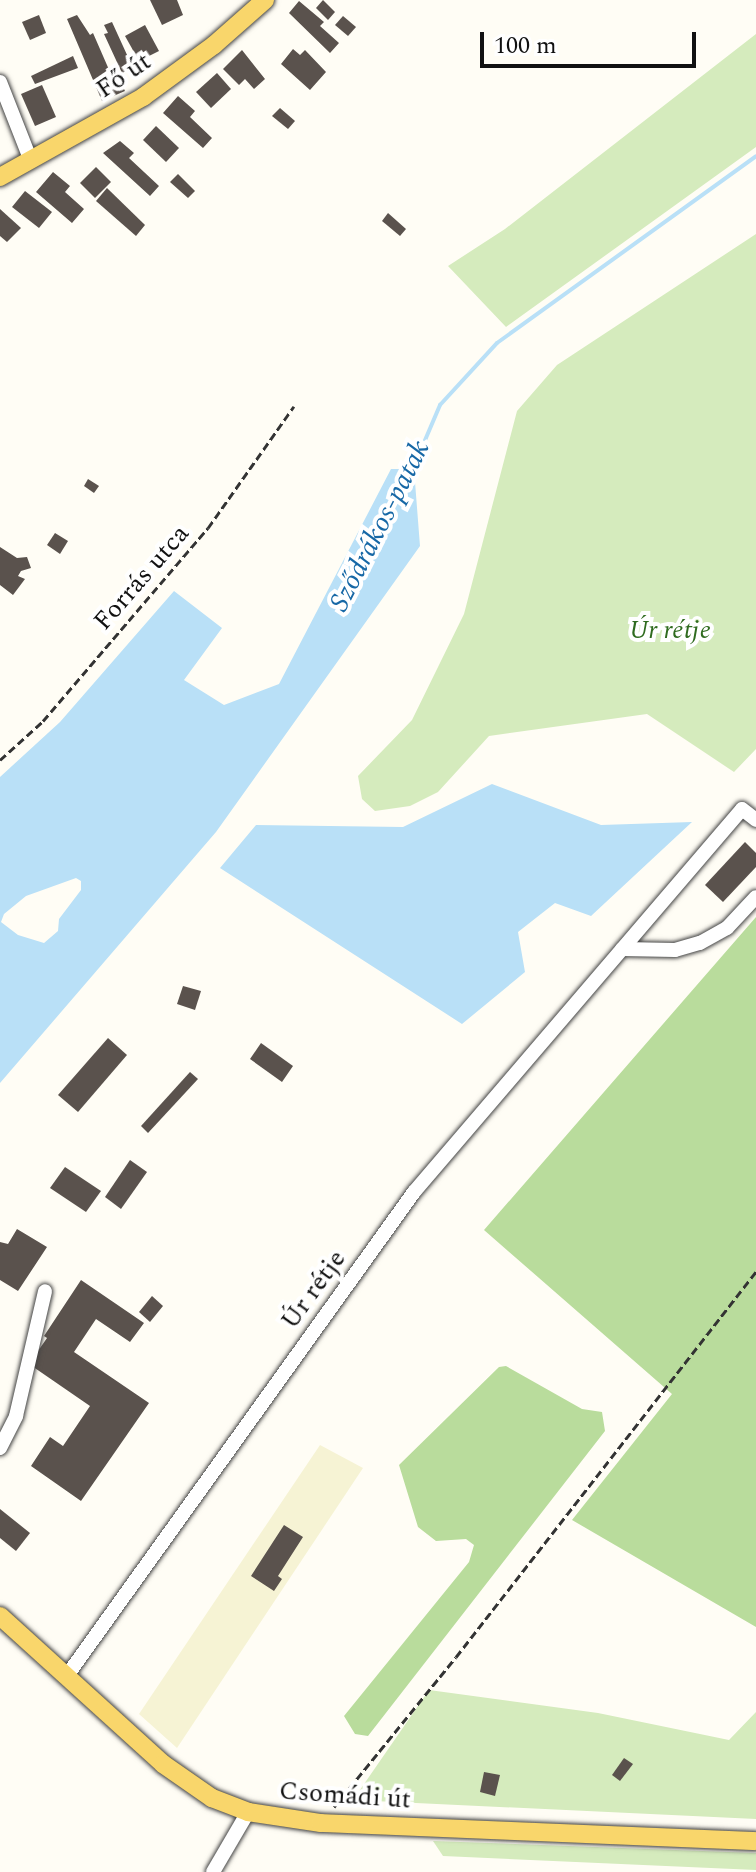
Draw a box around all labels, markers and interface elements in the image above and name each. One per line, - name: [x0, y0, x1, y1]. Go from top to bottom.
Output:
- scale bar: [484, 16, 700, 66]
- text: 100 m: [494, 28, 557, 64]
- street label: Fő út: [91, 46, 157, 106]
- water label: Sződrákos-patak: [323, 435, 437, 617]
- street label: Forrás utca: [88, 519, 196, 637]
- park label: Úr rétje: [629, 615, 711, 647]
- street label: Úr rétje: [275, 1244, 353, 1336]
- street label: Csomádi út: [278, 1776, 412, 1816]

